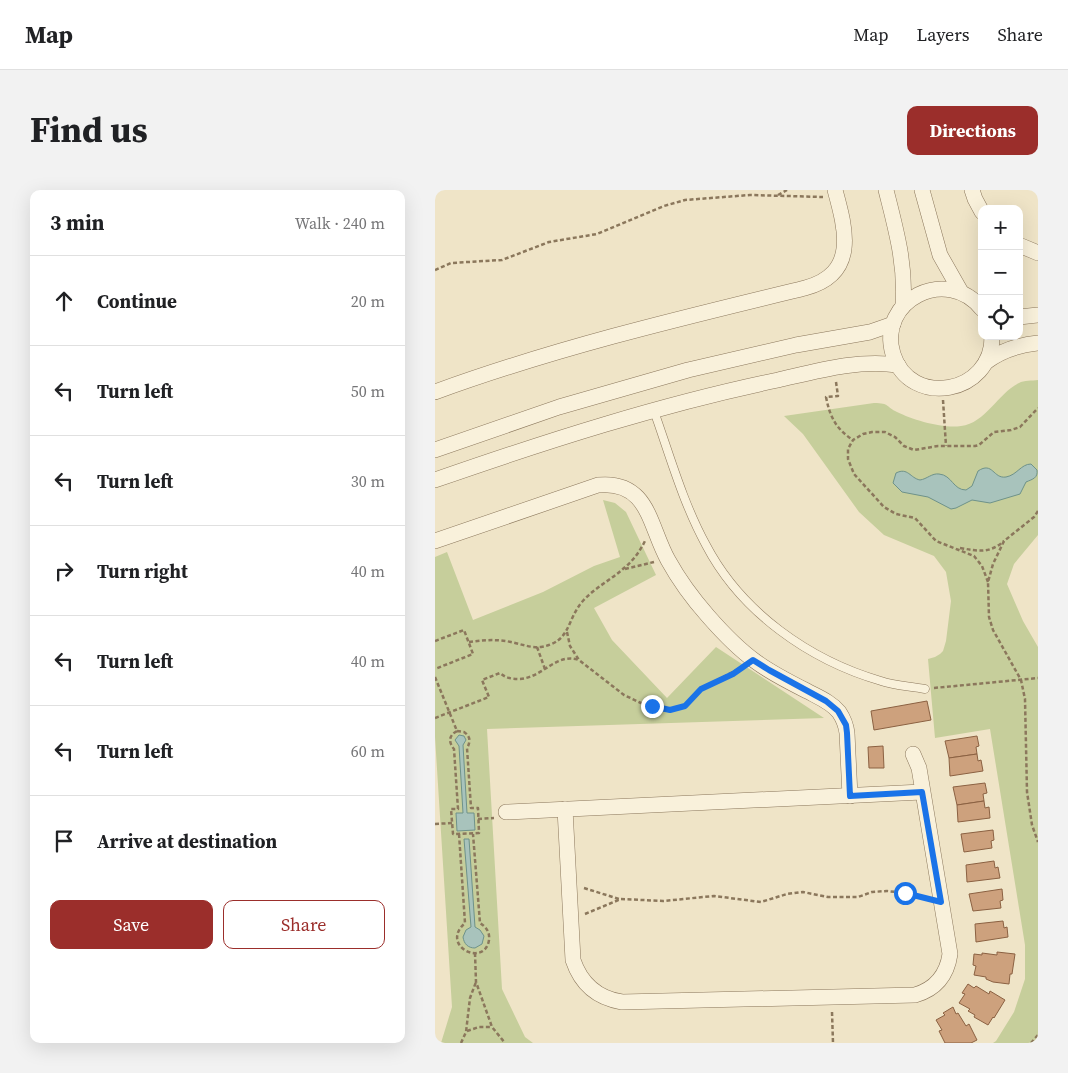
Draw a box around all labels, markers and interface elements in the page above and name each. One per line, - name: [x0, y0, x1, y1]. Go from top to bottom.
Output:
- text: Map: [25, 18, 73, 51]
- text: Map: [853, 22, 888, 47]
- text: Layers: [916, 22, 969, 47]
- text: Share: [997, 22, 1043, 47]
- text: Find us: [30, 106, 148, 154]
- button: Directions: [907, 106, 1038, 155]
- map controls: [978, 205, 1023, 340]
- button: +: [978, 205, 1023, 250]
- text: 3 min: [50, 208, 105, 237]
- text: Walk · 240 m: [295, 212, 385, 234]
- button: −: [978, 250, 1023, 295]
- icon: ahead: [50, 287, 78, 315]
- text: Continue: [97, 288, 177, 314]
- text: 20 m: [351, 290, 385, 312]
- button: locate: [978, 295, 1023, 340]
- icon: left: [50, 377, 78, 405]
- text: Turn left: [97, 378, 173, 404]
- text: 50 m: [351, 380, 385, 402]
- icon: left: [50, 467, 78, 495]
- text: Turn left: [97, 468, 173, 494]
- text: 30 m: [351, 470, 385, 492]
- icon: right: [50, 557, 78, 585]
- text: Turn right: [97, 558, 188, 584]
- text: 40 m: [351, 560, 385, 582]
- icon: left: [50, 647, 78, 675]
- text: Turn left: [97, 648, 173, 674]
- text: 40 m: [351, 650, 385, 672]
- route end: [641, 695, 664, 718]
- icon: left: [50, 737, 78, 765]
- text: Turn left: [97, 738, 173, 764]
- text: 60 m: [351, 740, 385, 762]
- icon: arrive: [50, 827, 78, 855]
- text: Arrive at destination: [97, 828, 277, 854]
- route start: [894, 882, 917, 905]
- button: Save: [50, 900, 213, 949]
- button: Share: [223, 900, 385, 949]

